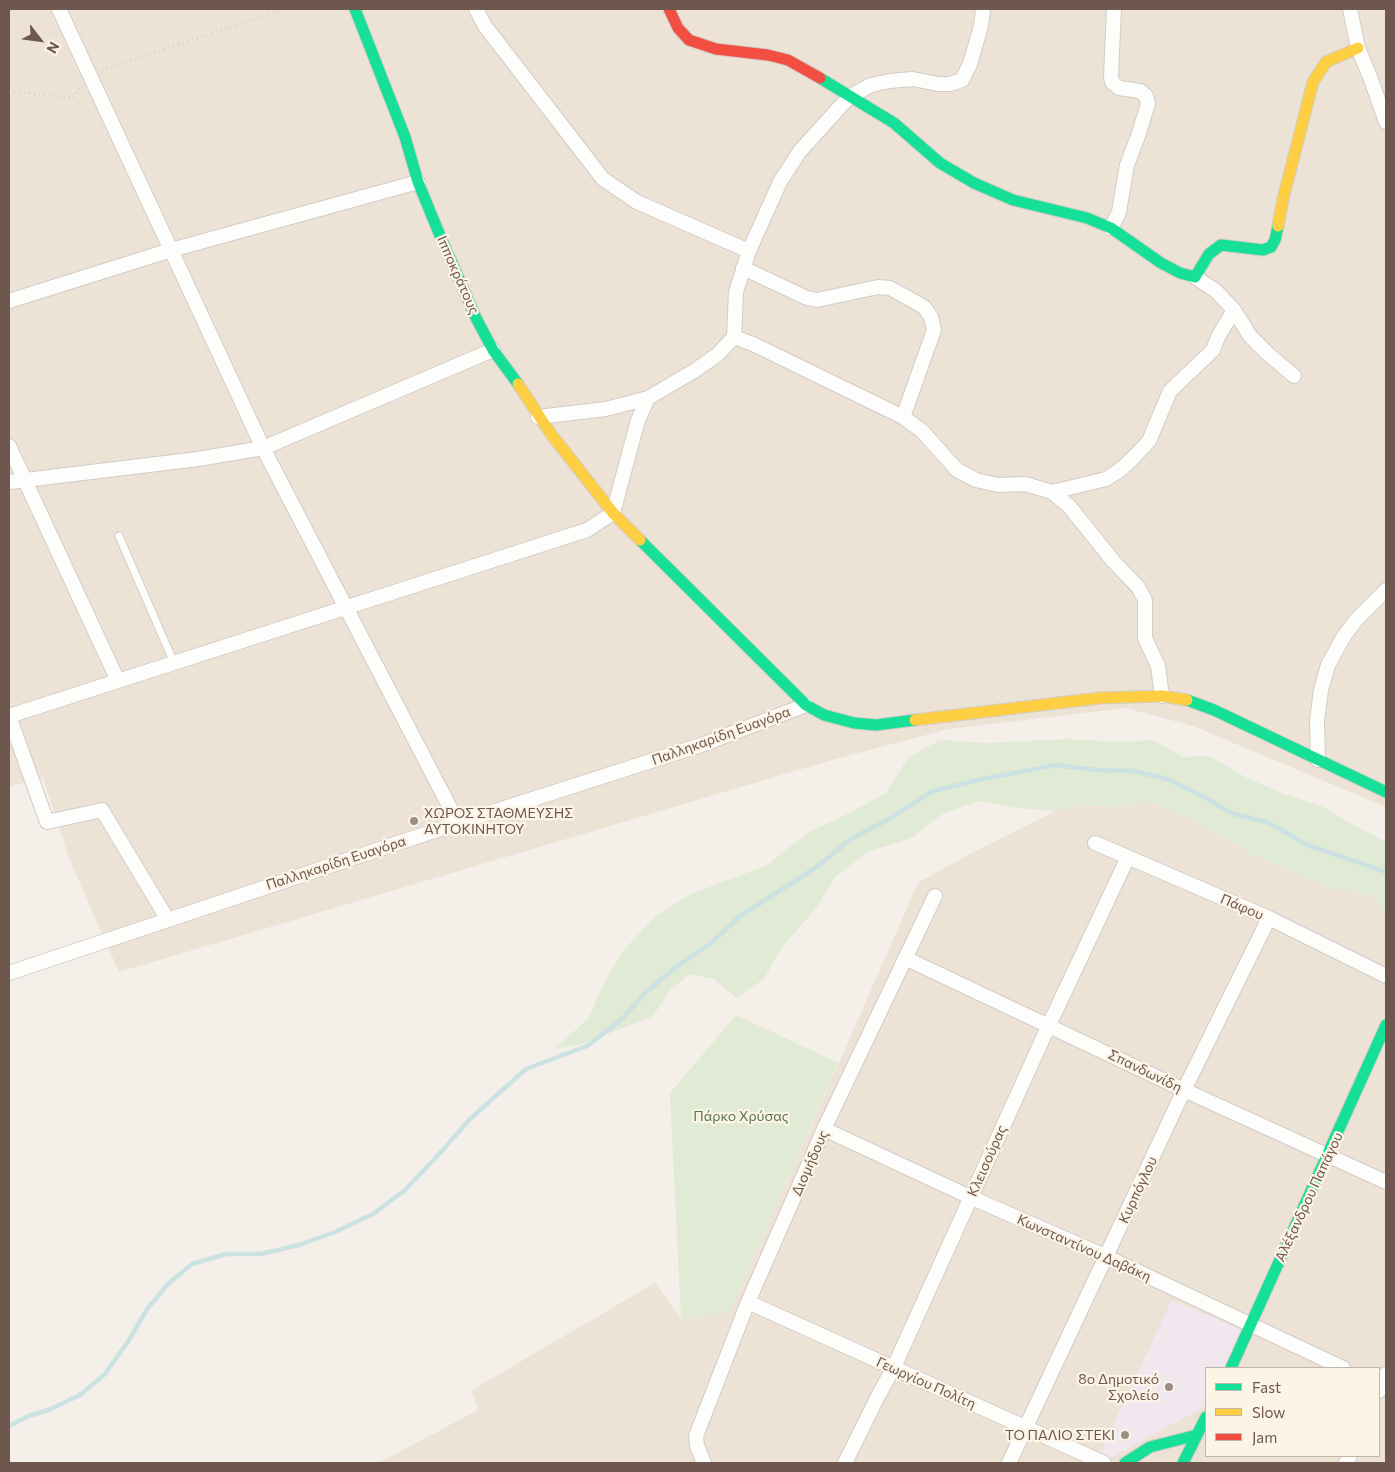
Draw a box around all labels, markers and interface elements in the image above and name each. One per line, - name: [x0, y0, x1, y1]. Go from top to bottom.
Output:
- north arrow: [15, 15, 65, 65]
- text: N: [43, 39, 63, 57]
- street label: Ιπποκράτους: [433, 233, 483, 317]
- street label: Παλληκαρίδη Ευαγόρα: [649, 703, 793, 769]
- place label: ΧΩΡΟΣ ΣΤΑΘΜΕΥΣΗΣ ΑΥΤΟΚΙΝΗΤΟΥ: [424, 805, 573, 838]
- marker: ΧΩΡΟΣ ΣΤΑΘΜΕΥΣΗΣ ΑΥΤΟΚΙΝΗΤΟΥ: [408, 815, 420, 827]
- street label: Παλληκαρίδη Ευαγόρα: [264, 832, 408, 894]
- street label: Πάφου: [1218, 890, 1266, 924]
- street label: Σπανδωνίδη: [1105, 1046, 1185, 1096]
- park label: Πάρκο Χρύσας: [693, 1108, 789, 1124]
- street label: Κλεισούρας: [964, 1123, 1010, 1199]
- street label: Διομήδους: [788, 1128, 832, 1198]
- street label: Αλέξανδρου Παπάγου: [1272, 1130, 1346, 1264]
- street label: Κυρπόγλου: [1115, 1154, 1161, 1226]
- street label: Κωνσταντίνου Δαβάκη: [1014, 1211, 1154, 1285]
- street label: Γεωργίου Πολίτη: [874, 1354, 978, 1412]
- legend: [1205, 1367, 1380, 1457]
- place label: 8ο Δημοτικό Σχολείο: [1078, 1371, 1159, 1404]
- text: Fast: [1252, 1378, 1281, 1396]
- marker: 8ο Δημοτικό Σχολείο: [1163, 1381, 1175, 1393]
- text: Slow: [1252, 1403, 1285, 1421]
- place label: ΤΟ ΠΑΛΙΟ ΣΤΕΚΙ: [1005, 1427, 1115, 1443]
- text: Jam: [1252, 1428, 1277, 1446]
- marker: ΤΟ ΠΑΛΙΟ ΣΤΕΚΙ: [1119, 1429, 1131, 1441]

